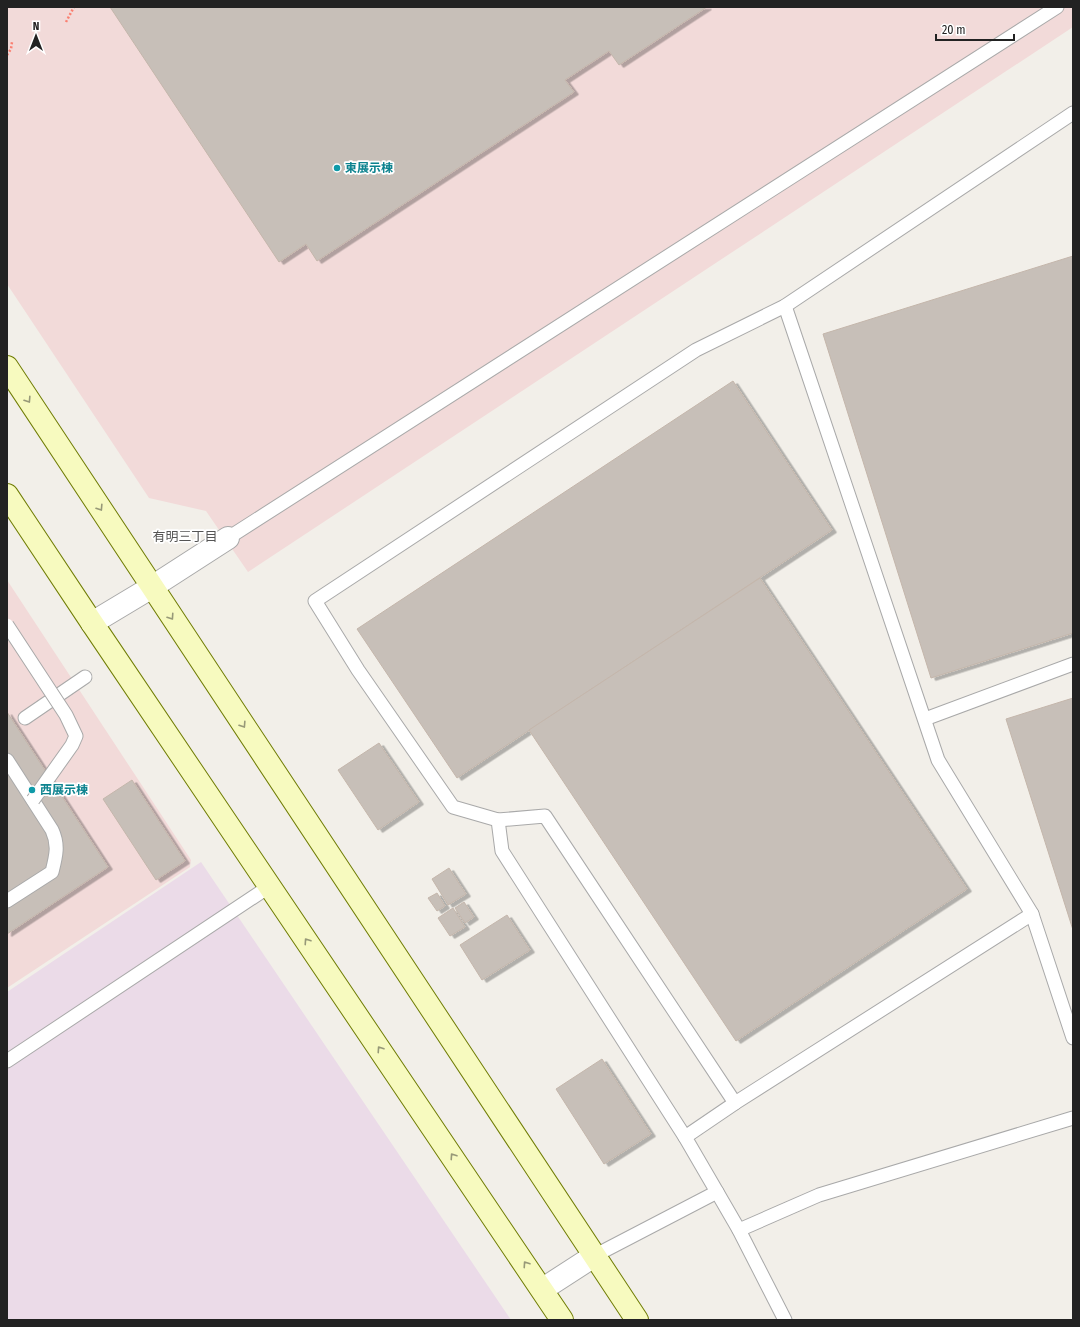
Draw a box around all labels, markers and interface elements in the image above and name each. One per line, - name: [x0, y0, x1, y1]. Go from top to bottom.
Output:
- north arrow: [16, 16, 56, 56]
- scale bar: [936, 16, 1014, 42]
- text: N: [33, 20, 39, 33]
- text: 20 m: [942, 23, 966, 37]
- place label: 東展示棟: [345, 161, 393, 175]
- marker: 東展示棟: [332, 163, 342, 173]
- one-way arrow: [24, 395, 31, 402]
- one-way arrow: [95, 504, 103, 511]
- district label: 有明三丁目: [152, 529, 218, 544]
- one-way arrow: [166, 613, 174, 620]
- one-way arrow: [238, 721, 246, 728]
- place label: 西展示棟: [40, 783, 88, 797]
- marker: 西展示棟: [27, 785, 37, 795]
- one-way arrow: [304, 938, 312, 945]
- one-way arrow: [378, 1046, 385, 1053]
- one-way arrow: [451, 1154, 458, 1161]
- one-way arrow: [523, 1261, 531, 1268]

